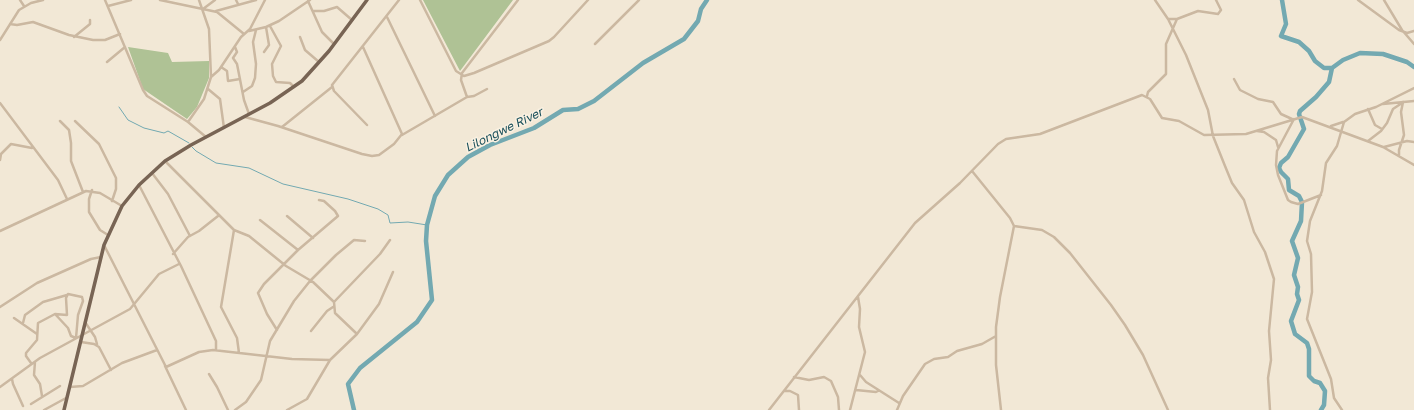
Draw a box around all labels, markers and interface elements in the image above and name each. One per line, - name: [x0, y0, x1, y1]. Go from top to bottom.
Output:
- water label: Lilongwe River: [463, 105, 545, 155]

